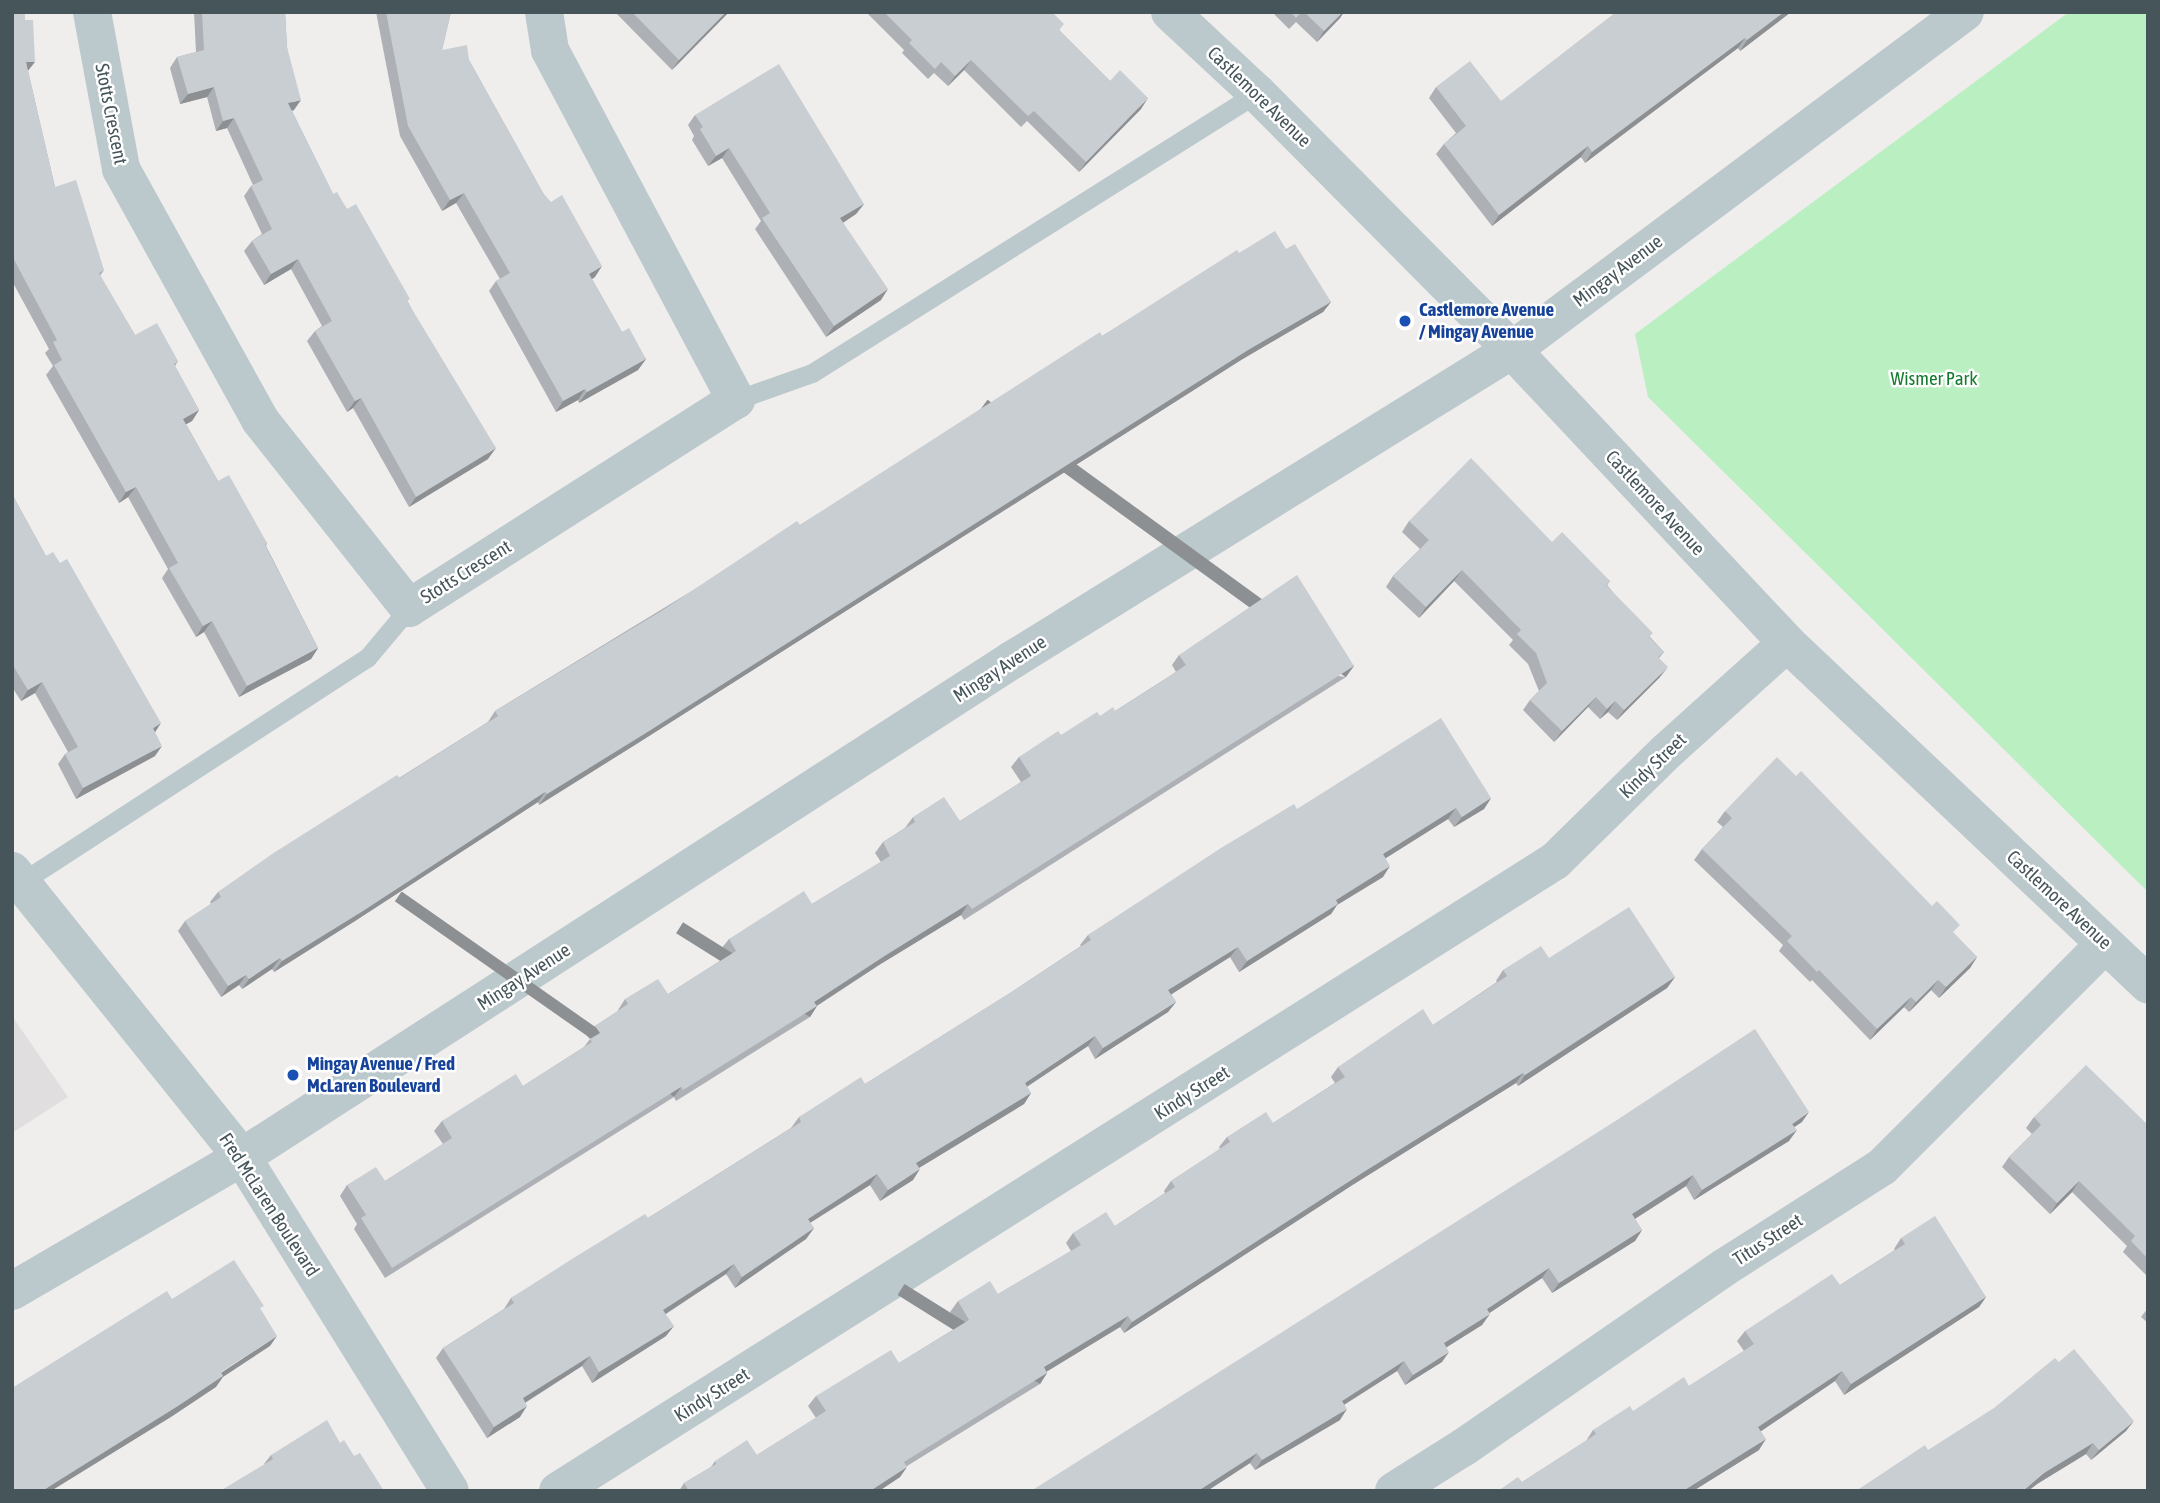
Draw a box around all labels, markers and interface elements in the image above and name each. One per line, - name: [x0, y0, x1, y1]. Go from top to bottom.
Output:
- street label: Castlemore Avenue: [1202, 42, 1316, 152]
- street label: Stotts Crescent: [90, 62, 132, 166]
- street label: Mingay Avenue: [1569, 230, 1667, 312]
- place label: Castlemore Avenue / Mingay Avenue: [1419, 299, 1554, 343]
- marker: Castlemore Avenue / Mingay Avenue: [1397, 313, 1413, 329]
- park label: Wismer Park: [1890, 368, 1978, 390]
- street label: Castlemore Avenue: [1601, 446, 1709, 560]
- street label: Stotts Crescent: [417, 535, 515, 609]
- street label: Mingay Avenue: [949, 631, 1051, 707]
- street label: Kindy Street: [1615, 729, 1691, 803]
- street label: Castlemore Avenue: [2002, 846, 2116, 954]
- street label: Mingay Avenue: [473, 939, 575, 1015]
- place label: Mingay Avenue / Fred McLaren Boulevard: [307, 1053, 455, 1097]
- street label: Kindy Street: [1150, 1061, 1234, 1125]
- marker: Mingay Avenue / Fred McLaren Boulevard: [285, 1067, 301, 1083]
- street label: Fred McLaren Boulevard: [214, 1129, 324, 1281]
- street label: Titus Street: [1729, 1209, 1807, 1271]
- street label: Kindy Street: [670, 1363, 754, 1427]

